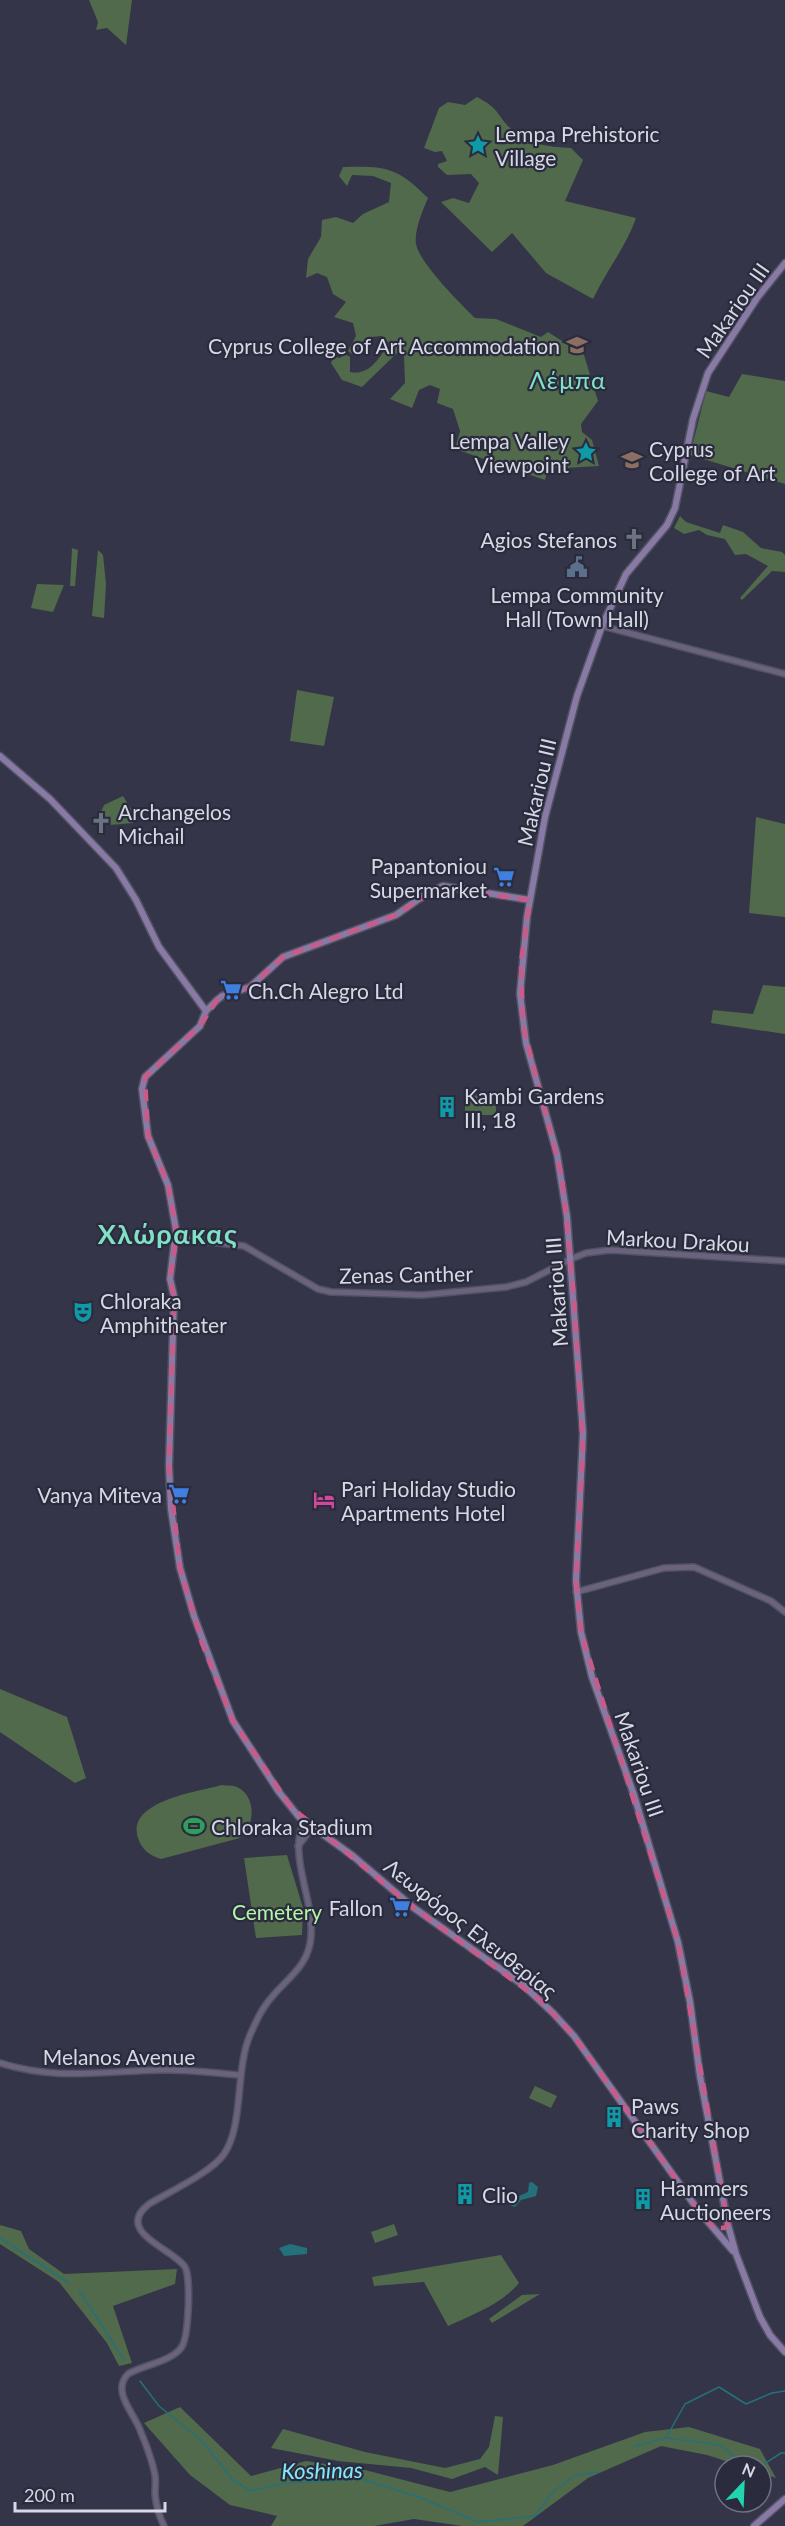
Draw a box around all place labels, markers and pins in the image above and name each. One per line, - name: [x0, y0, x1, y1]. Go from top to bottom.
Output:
- place label: Lempa Prehistoric Village: [495, 121, 660, 170]
- place icon: Lempa Prehistoric Village: [466, 133, 490, 157]
- place label: Cyprus College of Art Accommodation: [208, 333, 560, 358]
- school or university icon: Cyprus College of Art Accommodation: [565, 333, 589, 357]
- place label: Lempa Valley Viewpoint: [449, 428, 569, 477]
- place label: Cyprus College of Art: [649, 436, 776, 485]
- place icon: Lempa Valley Viewpoint: [574, 440, 598, 464]
- school or university icon: Cyprus College of Art: [620, 448, 644, 472]
- place label: Agios Stefanos: [481, 527, 617, 552]
- church icon: Agios Stefanos: [622, 527, 646, 551]
- public building icon: Lempa Community Hall (Town Hall): [565, 555, 589, 579]
- place label: Lempa Community Hall (Town Hall): [490, 582, 664, 631]
- place label: Archangelos Michail: [118, 799, 231, 848]
- church icon: Archangelos Michail: [89, 811, 113, 835]
- place label: Papantoniou Supermarket: [370, 853, 487, 902]
- supermarket icon: Papantoniou Supermarket: [492, 865, 516, 889]
- supermarket icon: Ch.Ch Alegro Ltd: [219, 978, 243, 1002]
- place label: Ch.Ch Alegro Ltd: [248, 978, 403, 1003]
- place label: Kambi Gardens III, 18: [464, 1083, 604, 1132]
- building icon: Kambi Gardens III, 18: [435, 1095, 459, 1119]
- place label: Chloraka Amphitheater: [100, 1288, 227, 1337]
- theatre icon: Chloraka Amphitheater: [71, 1300, 95, 1324]
- place label: Pari Holiday Studio Apartments Hotel: [341, 1476, 516, 1525]
- place label: Vanya Miteva: [37, 1482, 162, 1507]
- supermarket icon: Vanya Miteva: [167, 1482, 191, 1506]
- hotel icon: Pari Holiday Studio Apartments Hotel: [312, 1488, 336, 1512]
- sports icon: Chloraka Stadium: [182, 1814, 206, 1838]
- place label: Chloraka Stadium: [211, 1814, 373, 1839]
- place label: Fallon: [329, 1895, 383, 1920]
- supermarket icon: Fallon: [388, 1895, 412, 1919]
- place label: Paws Charity Shop: [631, 2093, 750, 2142]
- building icon: Paws Charity Shop: [602, 2105, 626, 2129]
- place label: Hammers Auctioneers: [660, 2175, 771, 2224]
- building icon: Clio: [453, 2182, 477, 2206]
- place label: Clio: [482, 2182, 518, 2207]
- building icon: Hammers Auctioneers: [631, 2187, 655, 2211]

